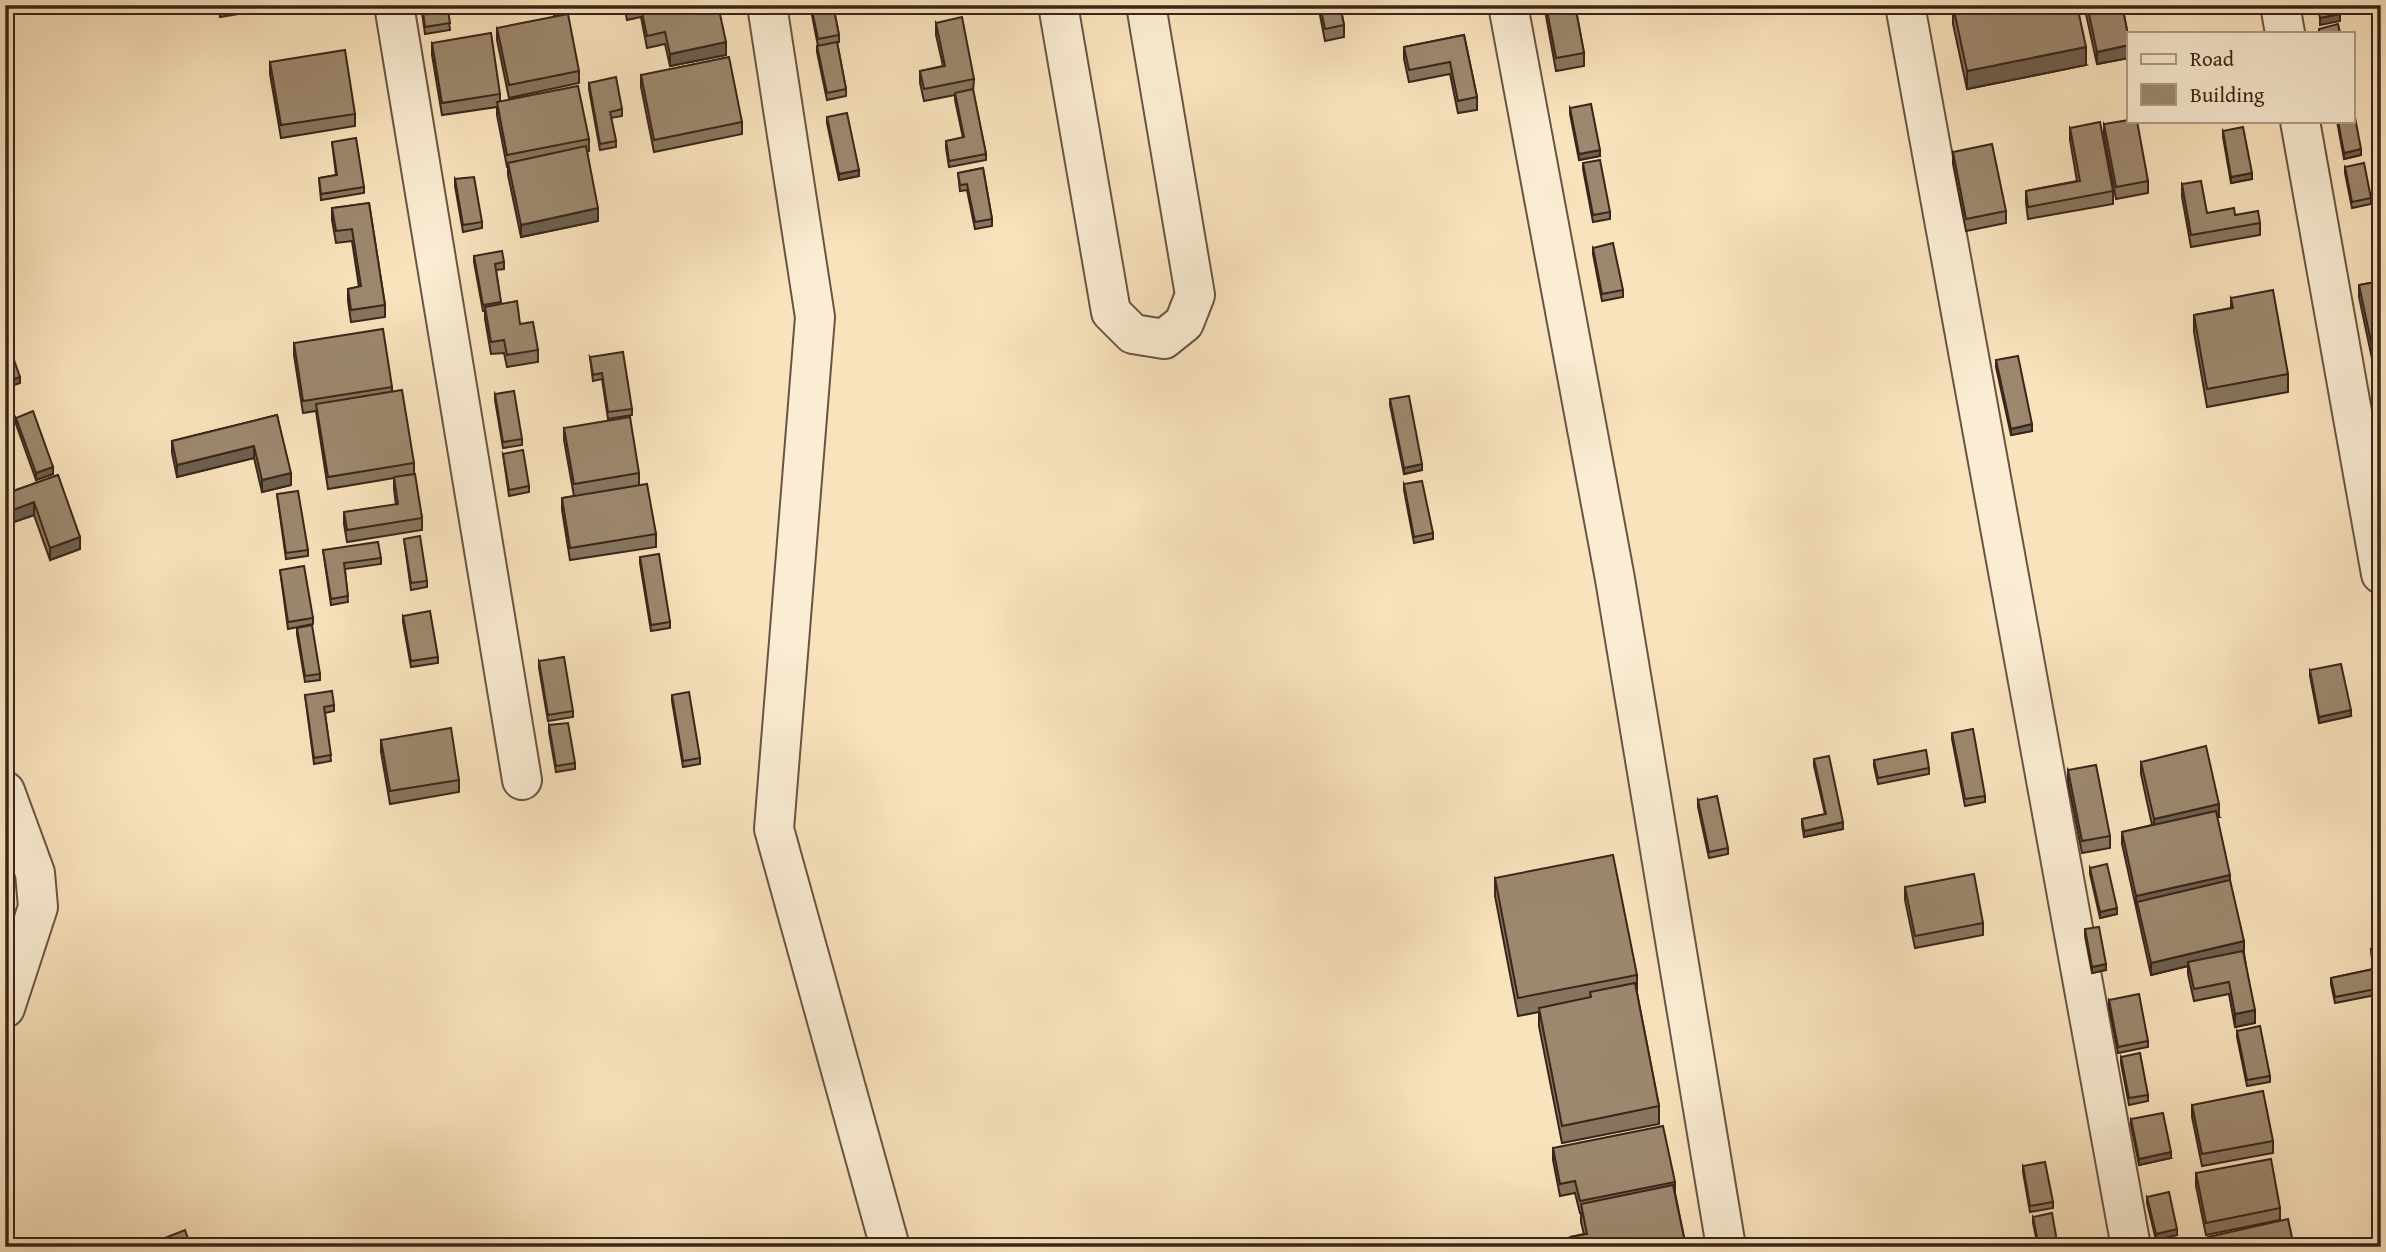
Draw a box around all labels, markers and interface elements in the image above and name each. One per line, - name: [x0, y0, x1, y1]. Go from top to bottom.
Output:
- legend: [2127, 32, 2354, 122]
- text: Road: [2190, 43, 2235, 74]
- text: Building: [2190, 79, 2265, 110]

